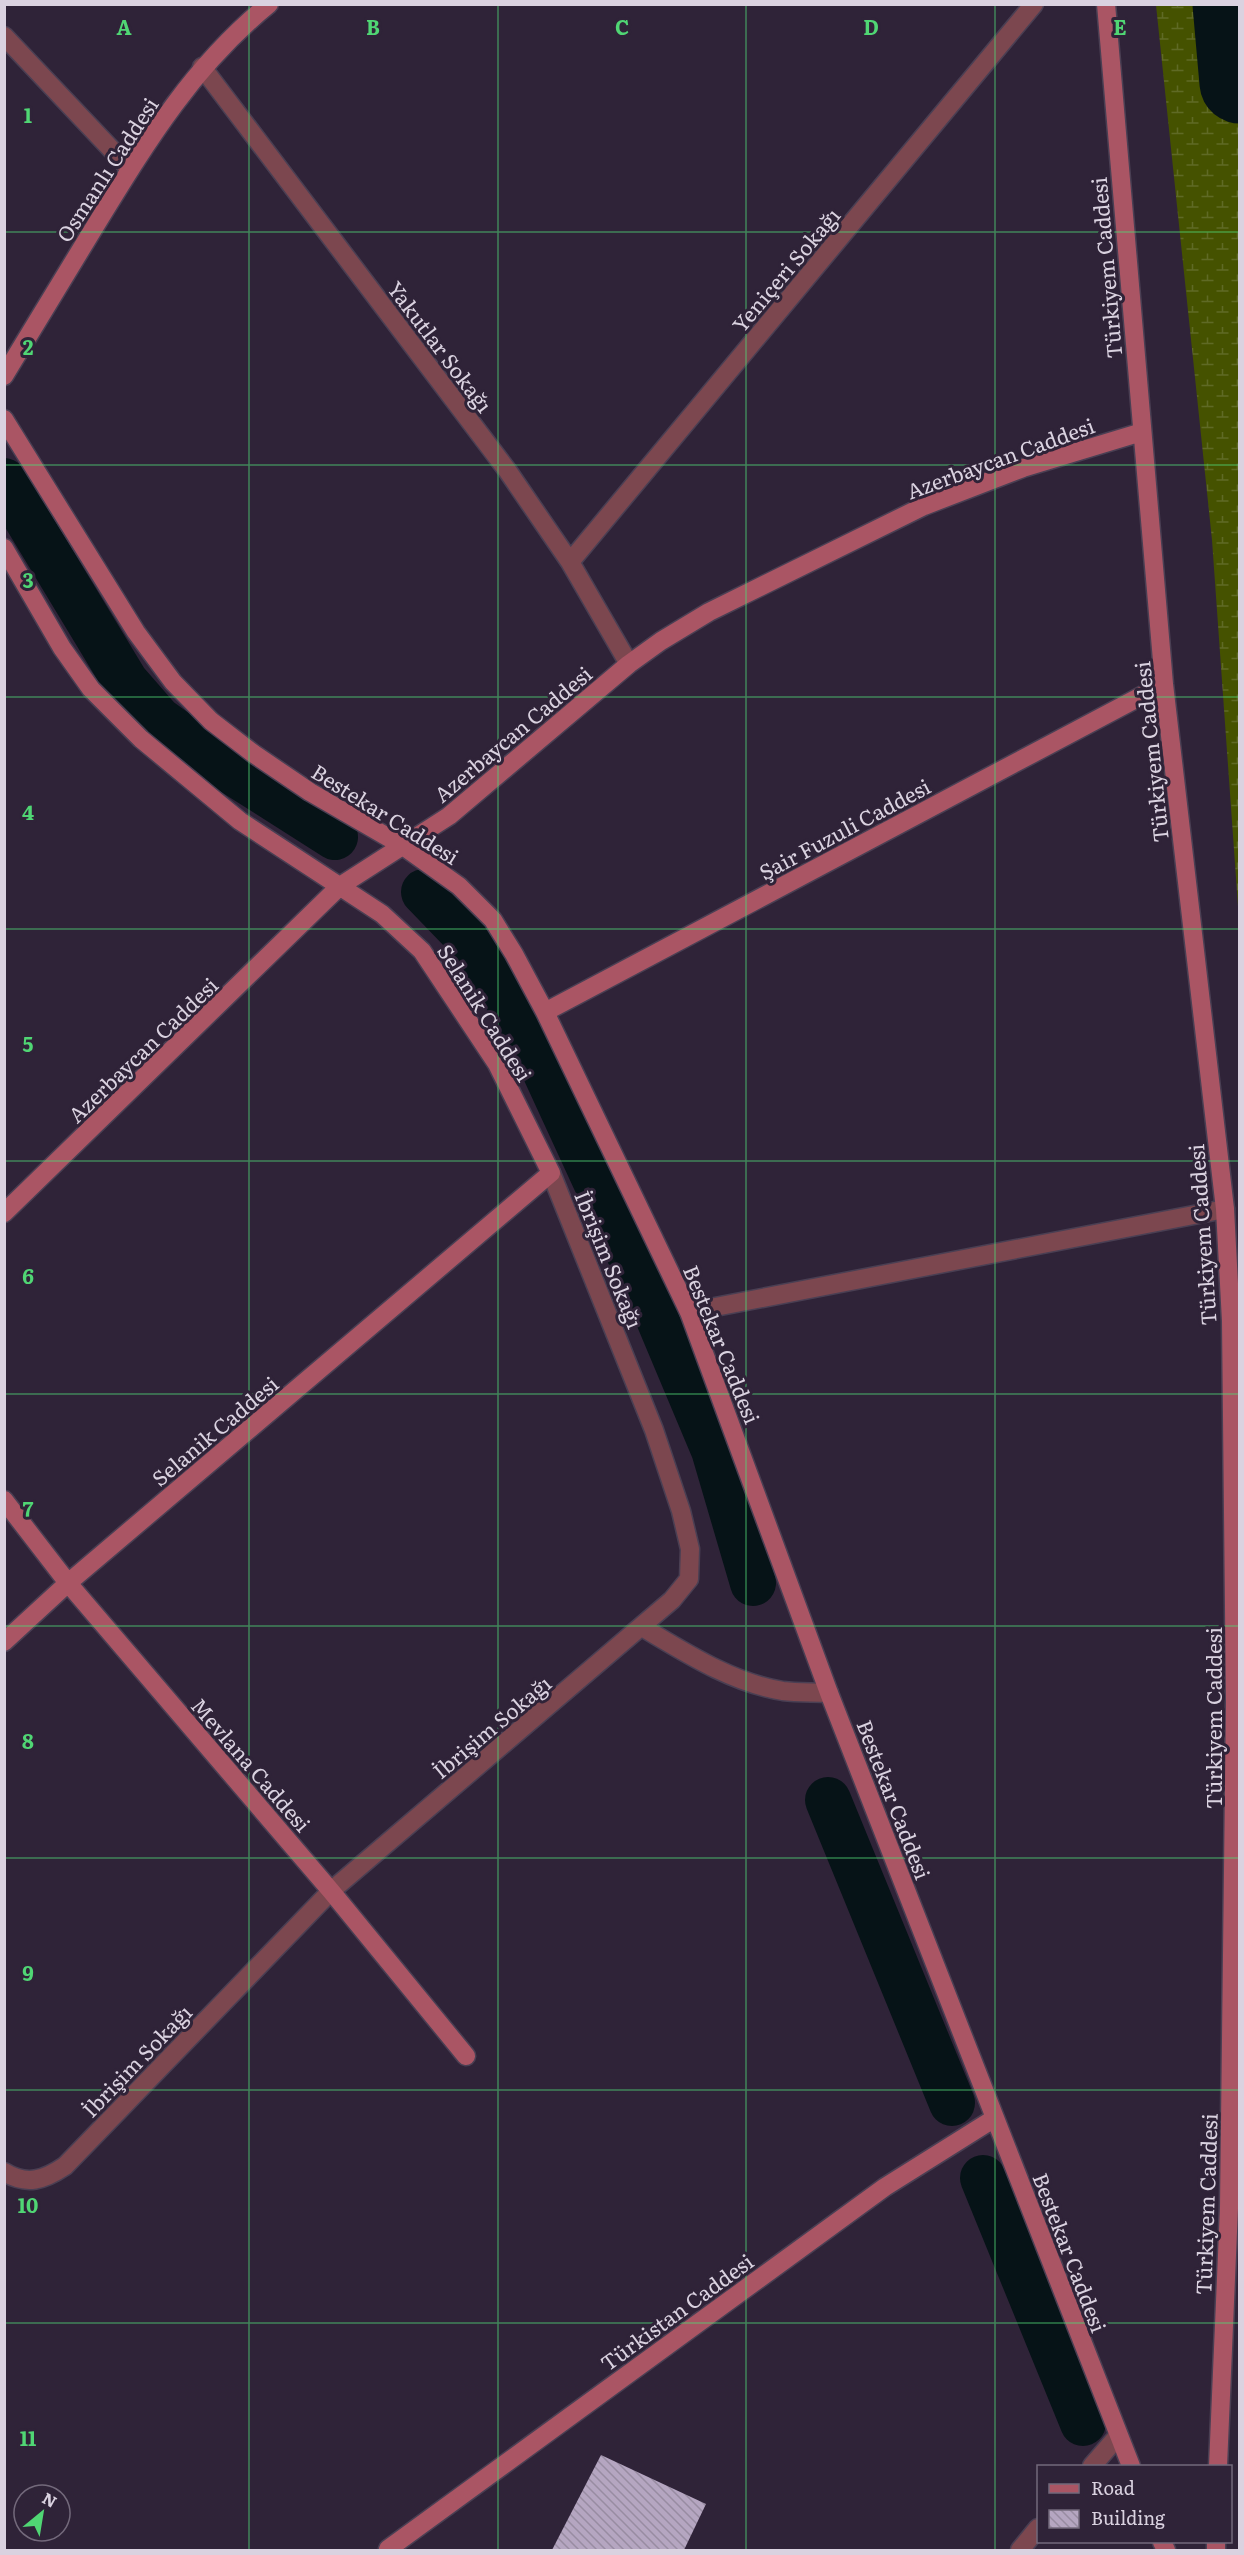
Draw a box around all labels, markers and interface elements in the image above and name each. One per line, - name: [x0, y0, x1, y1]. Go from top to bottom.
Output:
- text: A: [116, 11, 132, 41]
- text: B: [366, 11, 380, 41]
- text: C: [615, 11, 629, 41]
- text: D: [863, 11, 879, 41]
- text: E: [1113, 11, 1127, 41]
- street label: Osmanlı Caddesi: [48, 91, 164, 247]
- text: 1: [24, 99, 32, 129]
- street label: Türkiyem Caddesi: [1082, 176, 1128, 360]
- street label: Yeniçeri Sokağı: [724, 200, 846, 338]
- street label: Yakutlar Sokağı: [381, 274, 501, 418]
- text: 2: [23, 331, 34, 361]
- street label: Azerbaycan Caddesi: [902, 409, 1098, 505]
- text: 3: [22, 564, 34, 594]
- street label: Azerbaycan Caddesi: [426, 657, 598, 809]
- street label: Türkiyem Caddesi: [1125, 660, 1175, 844]
- street label: Bestekar Caddesi: [306, 755, 466, 871]
- street label: Şair Fuzuli Caddesi: [753, 770, 935, 886]
- text: 4: [22, 796, 34, 826]
- street label: Selanik Caddesi: [431, 937, 541, 1087]
- street label: Azerbaycan Caddesi: [60, 969, 224, 1129]
- text: 5: [23, 1028, 34, 1058]
- street label: Türkiyem Caddesi: [1179, 1143, 1223, 1327]
- street label: İbrişim Sokağı: [568, 1185, 652, 1333]
- text: 6: [22, 1260, 34, 1290]
- street label: Bestekar Caddesi: [677, 1260, 769, 1428]
- street label: Selanik Caddesi: [144, 1368, 284, 1492]
- text: 7: [23, 1493, 34, 1523]
- street label: Türkiyem Caddesi: [1197, 1627, 1228, 1809]
- street label: İbrişim Sokağı: [425, 1667, 557, 1785]
- street label: Mevlana Caddesi: [185, 1690, 319, 1838]
- street label: Bestekar Caddesi: [850, 1715, 940, 1883]
- text: 8: [22, 1725, 34, 1755]
- text: 9: [22, 1957, 34, 1987]
- street label: İbrişim Sokağı: [74, 1997, 198, 2123]
- street label: Türkiyem Caddesi: [1186, 2113, 1224, 2295]
- street label: Bestekar Caddesi: [1026, 2168, 1116, 2336]
- text: 10: [18, 2189, 38, 2219]
- street label: Türkistan Caddesi: [593, 2245, 759, 2377]
- text: 11: [20, 2422, 36, 2452]
- legend: [1037, 2465, 1232, 2543]
- text: Road: [1091, 2474, 1135, 2501]
- north arrow: [12, 2483, 72, 2543]
- text: N: [38, 2485, 62, 2513]
- text: Building: [1091, 2504, 1166, 2531]

